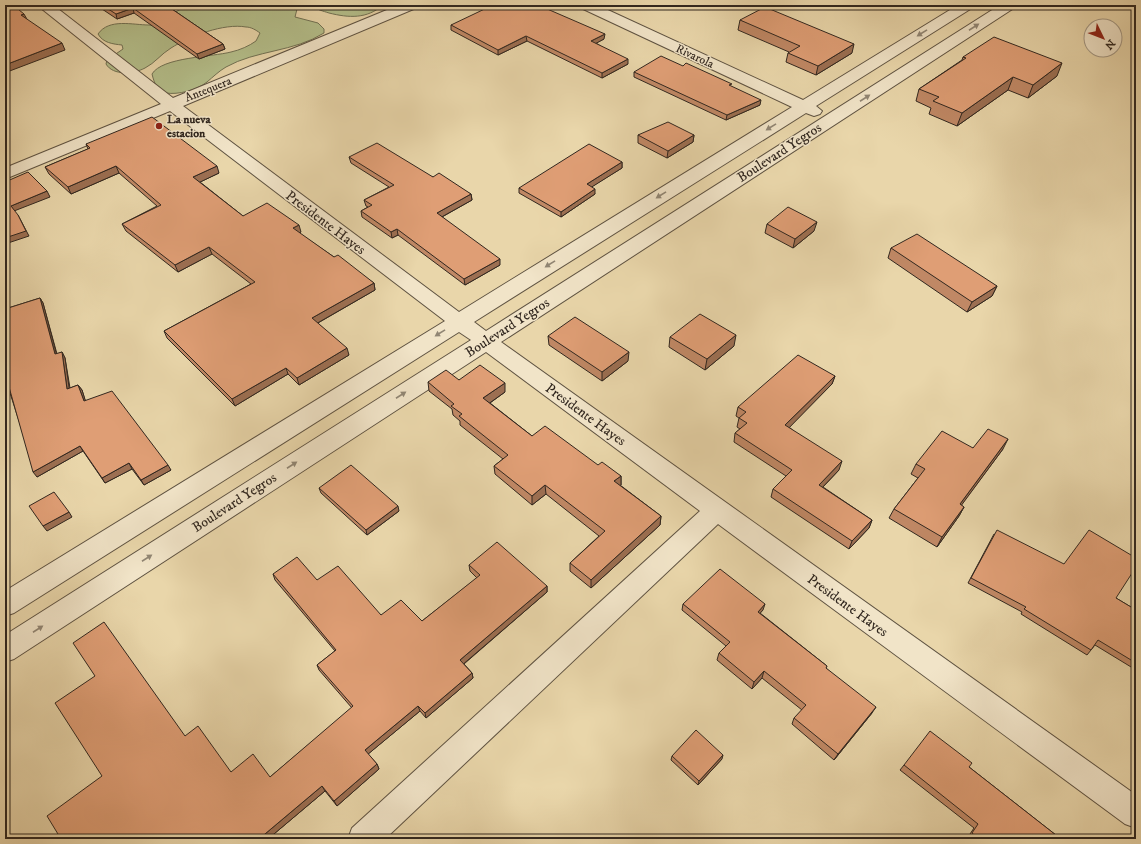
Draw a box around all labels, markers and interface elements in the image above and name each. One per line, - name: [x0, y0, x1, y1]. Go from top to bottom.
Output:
- north arrow: [1083, 18, 1123, 58]
- one-way arrow: [968, 24, 980, 31]
- one-way arrow: [917, 29, 927, 37]
- text: N: [1101, 36, 1118, 52]
- street label: Rivarola: [673, 41, 717, 72]
- street label: Antequera: [183, 73, 235, 106]
- one-way arrow: [859, 94, 870, 101]
- place label: La nueva estacion: [167, 112, 212, 141]
- street label: Boulevard Yegros: [734, 119, 825, 187]
- marker: La nueva estacion: [154, 121, 164, 131]
- one-way arrow: [765, 123, 777, 130]
- street label: Presidente Hayes: [282, 187, 369, 259]
- one-way arrow: [655, 192, 667, 199]
- one-way arrow: [545, 260, 555, 268]
- street label: Boulevard Yegros: [462, 294, 553, 362]
- one-way arrow: [434, 329, 446, 336]
- street label: Presidente Hayes: [541, 379, 630, 450]
- one-way arrow: [396, 391, 406, 399]
- one-way arrow: [286, 462, 298, 469]
- street label: Boulevard Yegros: [189, 469, 280, 537]
- one-way arrow: [141, 555, 153, 562]
- street label: Presidente Hayes: [803, 570, 892, 641]
- one-way arrow: [33, 625, 43, 633]

